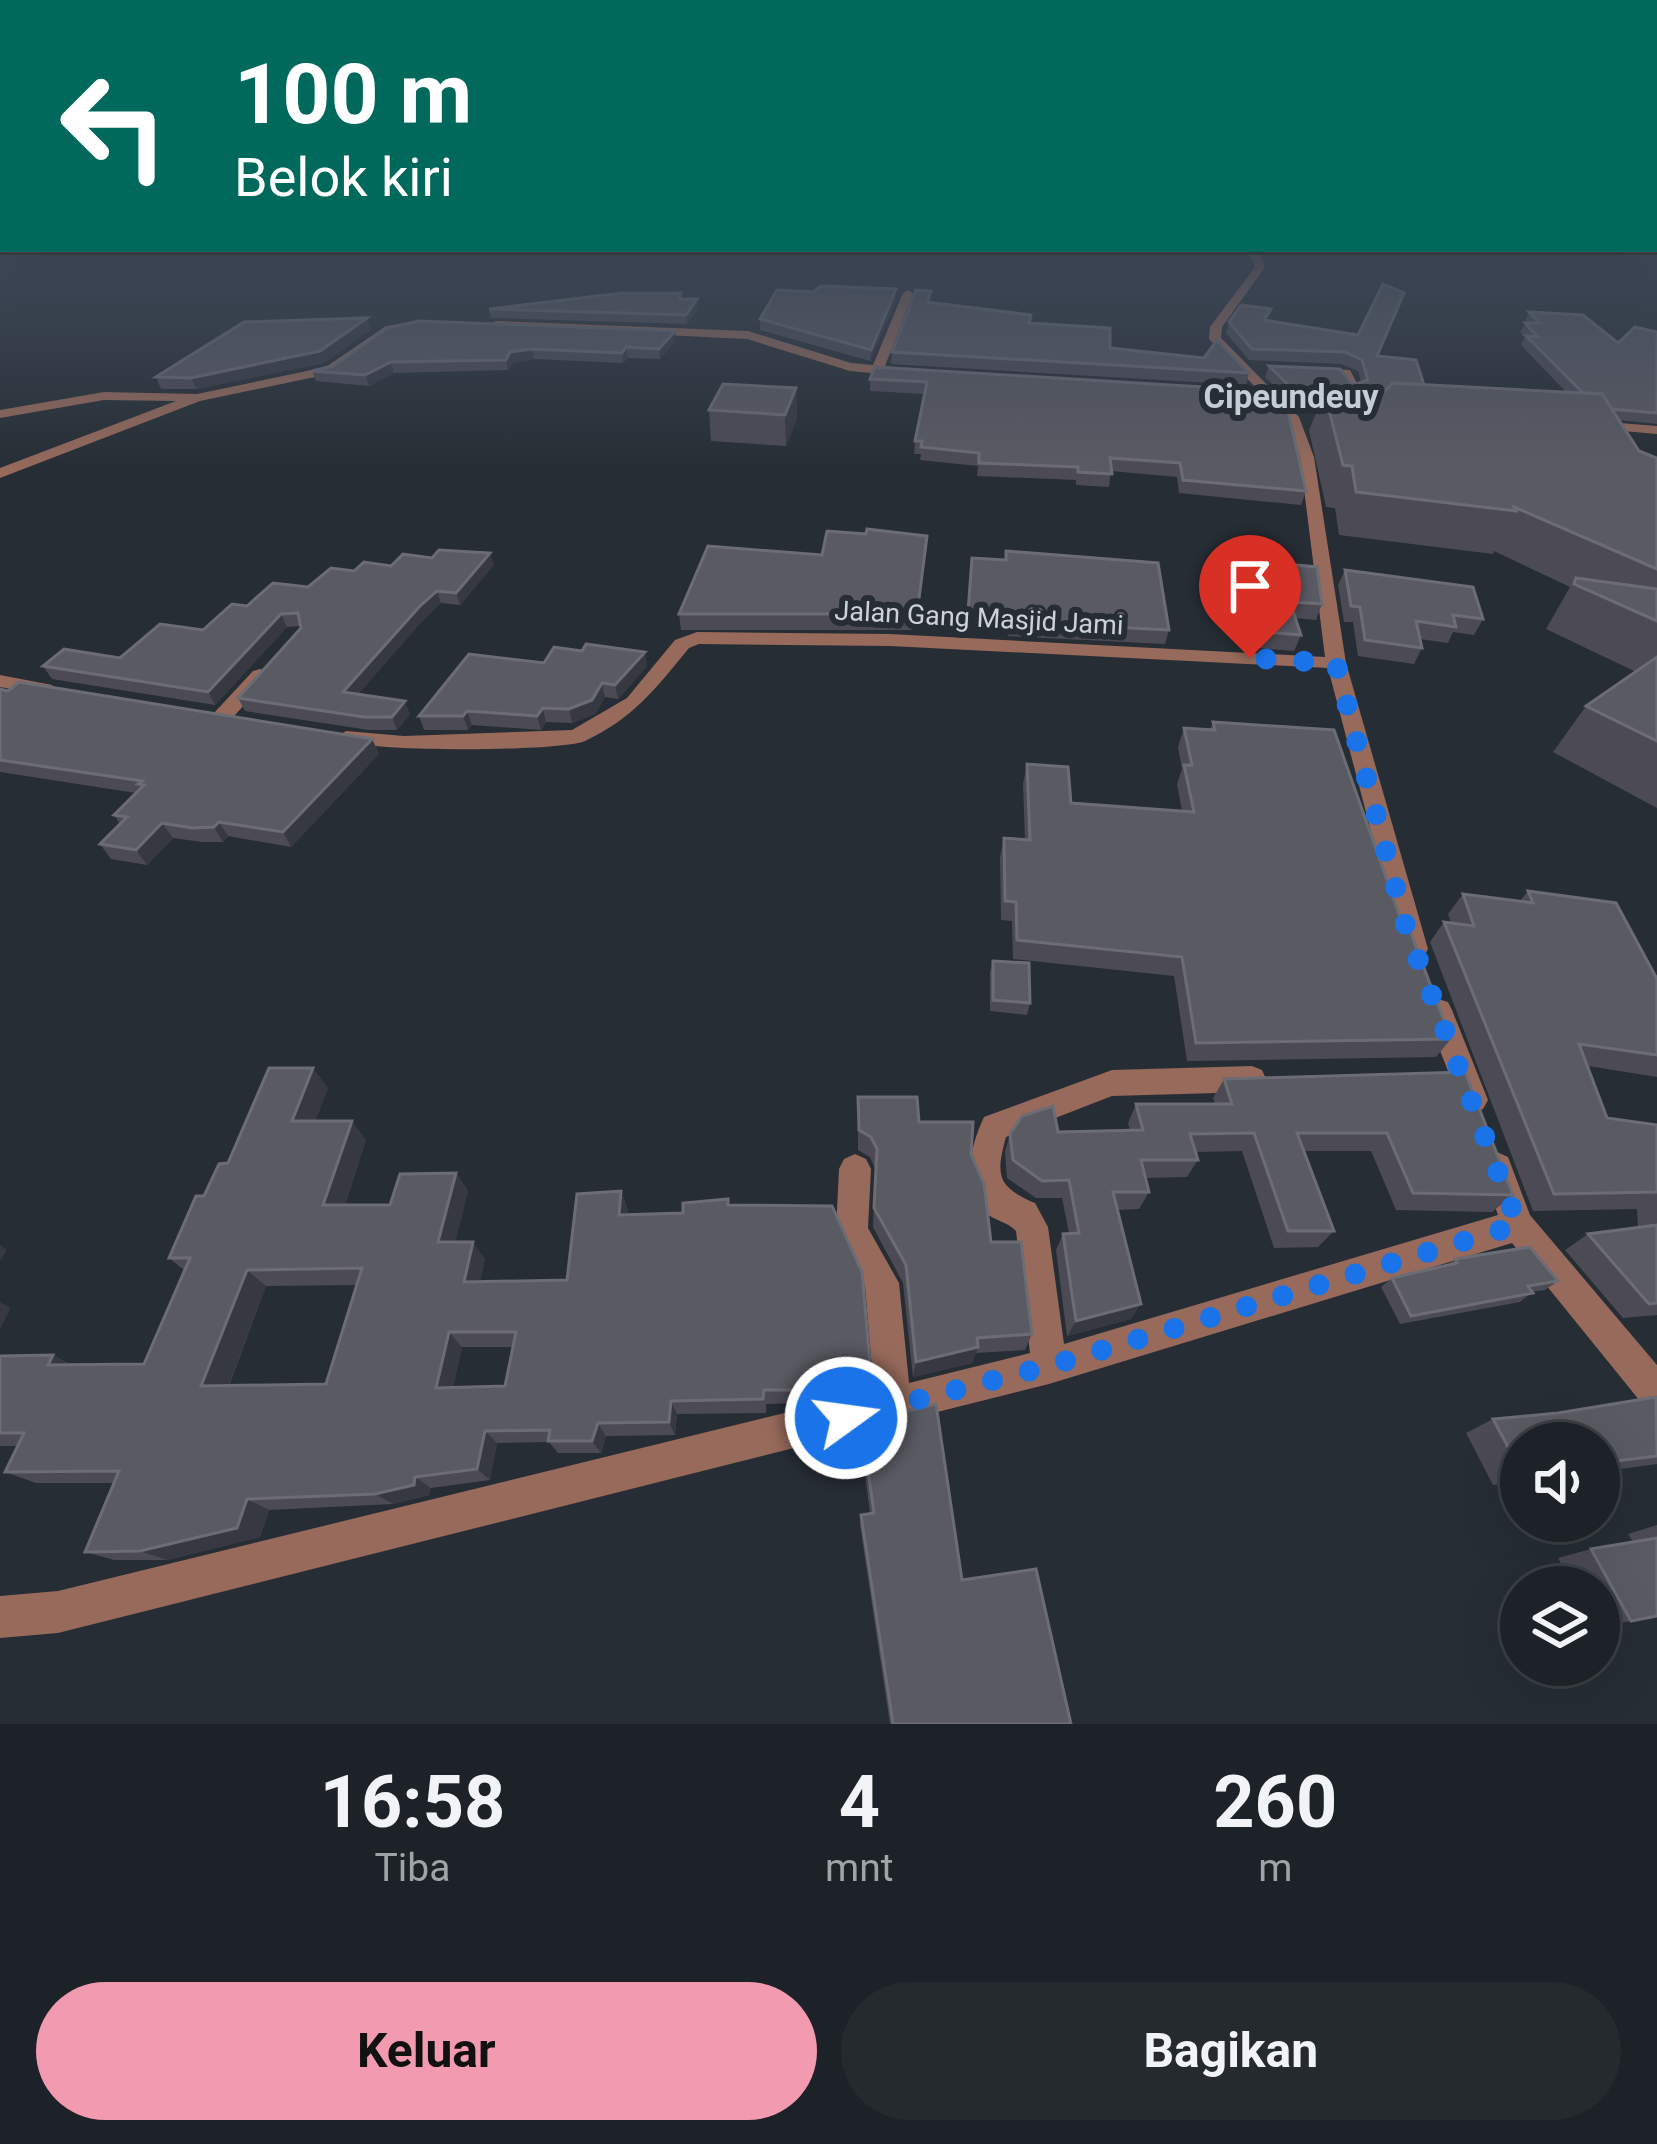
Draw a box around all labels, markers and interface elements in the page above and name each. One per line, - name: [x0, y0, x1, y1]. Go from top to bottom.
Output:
- text: 100 m: [234, 45, 472, 144]
- icon: left: [36, 48, 192, 204]
- text: Belok kiri: [234, 146, 453, 209]
- district label: Cipeundeuy: [1203, 377, 1379, 416]
- pin: [1199, 535, 1301, 658]
- icon: arrive: [1217, 553, 1283, 619]
- street label: Jalan Gang Masjid Jami: [834, 594, 1124, 642]
- position arrow: [783, 1355, 909, 1481]
- map controls: [1500, 1422, 1620, 1686]
- button: sound: [1500, 1422, 1620, 1542]
- button: layers: [1500, 1566, 1620, 1686]
- text: 16:58: [320, 1760, 505, 1845]
- text: 4: [839, 1760, 880, 1845]
- text: 260: [1213, 1760, 1337, 1845]
- text: Tiba: [375, 1845, 450, 1891]
- text: mnt: [825, 1845, 894, 1891]
- text: m: [1258, 1845, 1292, 1891]
- button: Keluar: [36, 1982, 817, 2120]
- button: Bagikan: [841, 1982, 1621, 2120]

